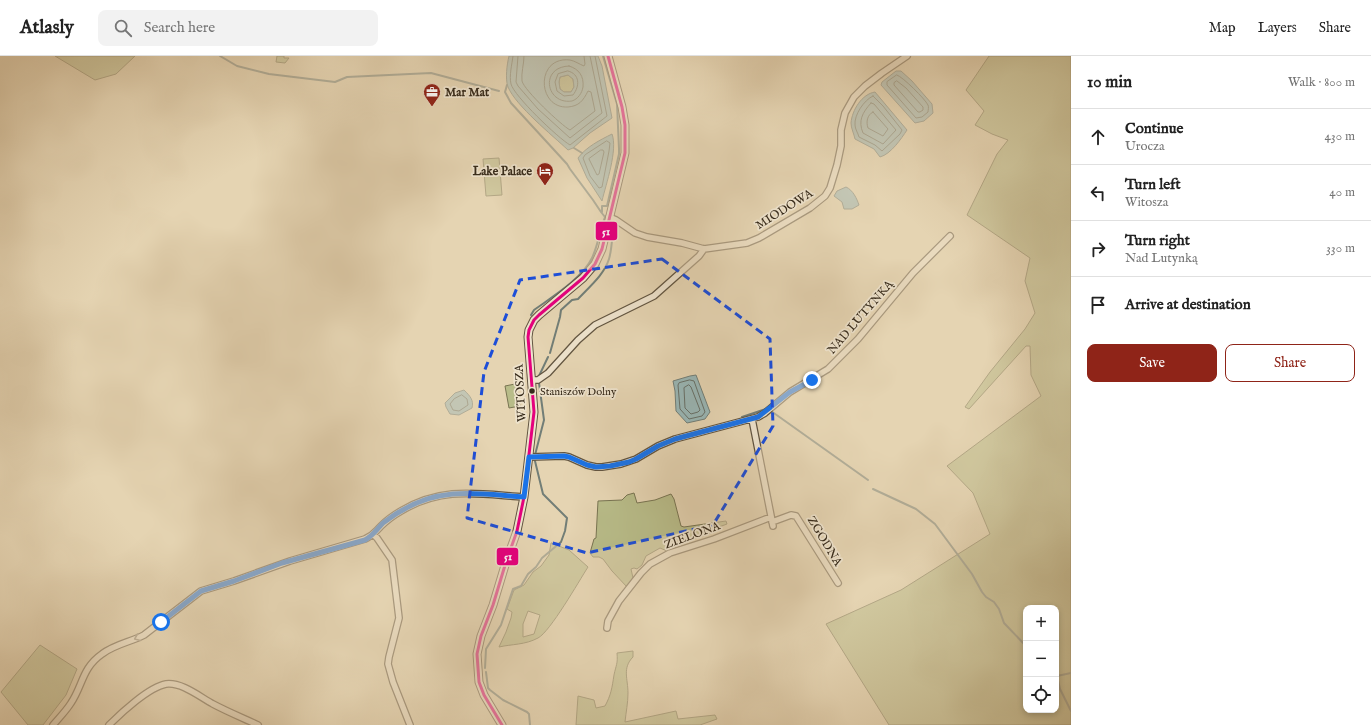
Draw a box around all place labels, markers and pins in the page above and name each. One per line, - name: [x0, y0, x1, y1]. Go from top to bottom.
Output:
- office icon: Mar Mat: [422, 82, 442, 107]
- place label: Mar Mat: [445, 85, 490, 100]
- hotel icon: Lake Palace: [535, 161, 555, 186]
- place label: Lake Palace: [472, 164, 532, 179]
- place label: Staniszów Dolny: [540, 385, 617, 399]
- marker: Staniszów Dolny: [527, 386, 537, 396]

